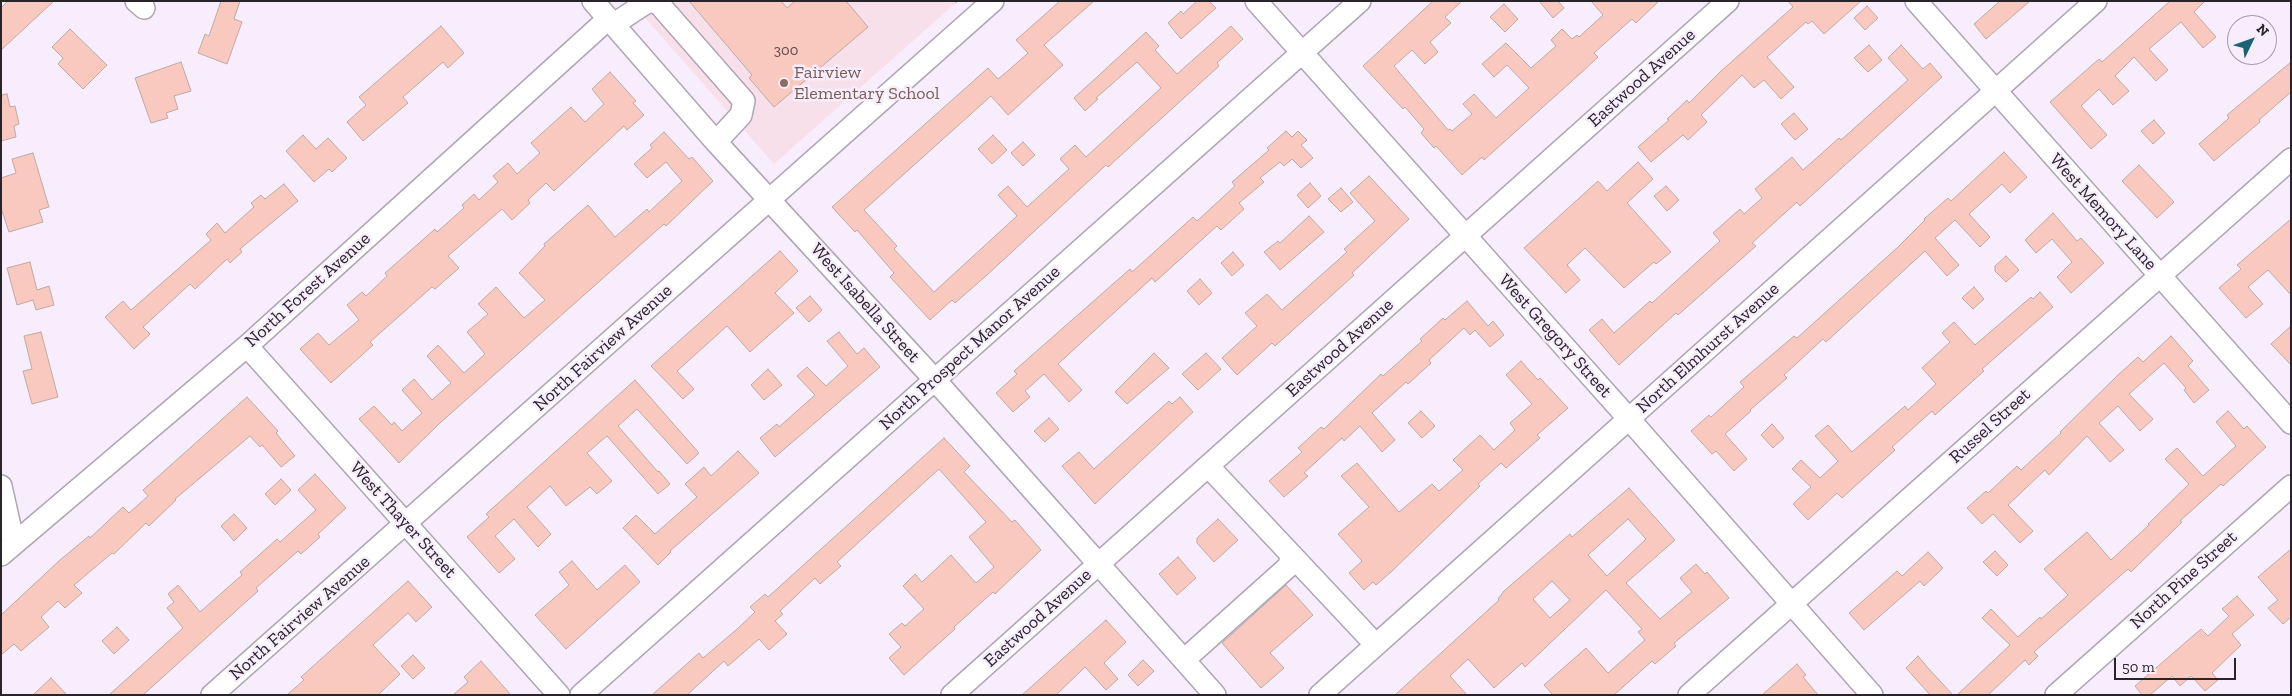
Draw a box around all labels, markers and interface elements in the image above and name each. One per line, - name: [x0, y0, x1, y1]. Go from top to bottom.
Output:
- north arrow: [2227, 15, 2277, 65]
- text: N: [2253, 21, 2273, 40]
- street label: Eastwood Avenue: [1584, 24, 1700, 132]
- house number: 300: [774, 42, 798, 60]
- place label: Fairview Elementary School: [794, 62, 940, 104]
- marker: Fairview Elementary School: [778, 77, 790, 89]
- street label: West Memory Lane: [2045, 149, 2161, 275]
- street label: North Forest Avenue: [241, 228, 375, 352]
- street label: West Isabella Street: [806, 239, 924, 367]
- street label: North Prospect Manor Avenue: [875, 261, 1065, 435]
- street label: West Gregory Street: [1494, 270, 1616, 402]
- street label: North Elmhurst Avenue: [1632, 278, 1784, 418]
- street label: North Fairview Avenue: [529, 280, 677, 416]
- street label: Eastwood Avenue: [1282, 294, 1398, 402]
- street label: Russel Street: [1945, 384, 2035, 468]
- street label: West Thayer Street: [345, 457, 461, 583]
- street label: North Pine Street: [2126, 526, 2242, 634]
- street label: North Fairview Avenue: [225, 551, 375, 685]
- street label: Eastwood Avenue: [980, 564, 1096, 672]
- scale bar: [2117, 648, 2240, 680]
- text: 50 m: [2122, 658, 2155, 676]

